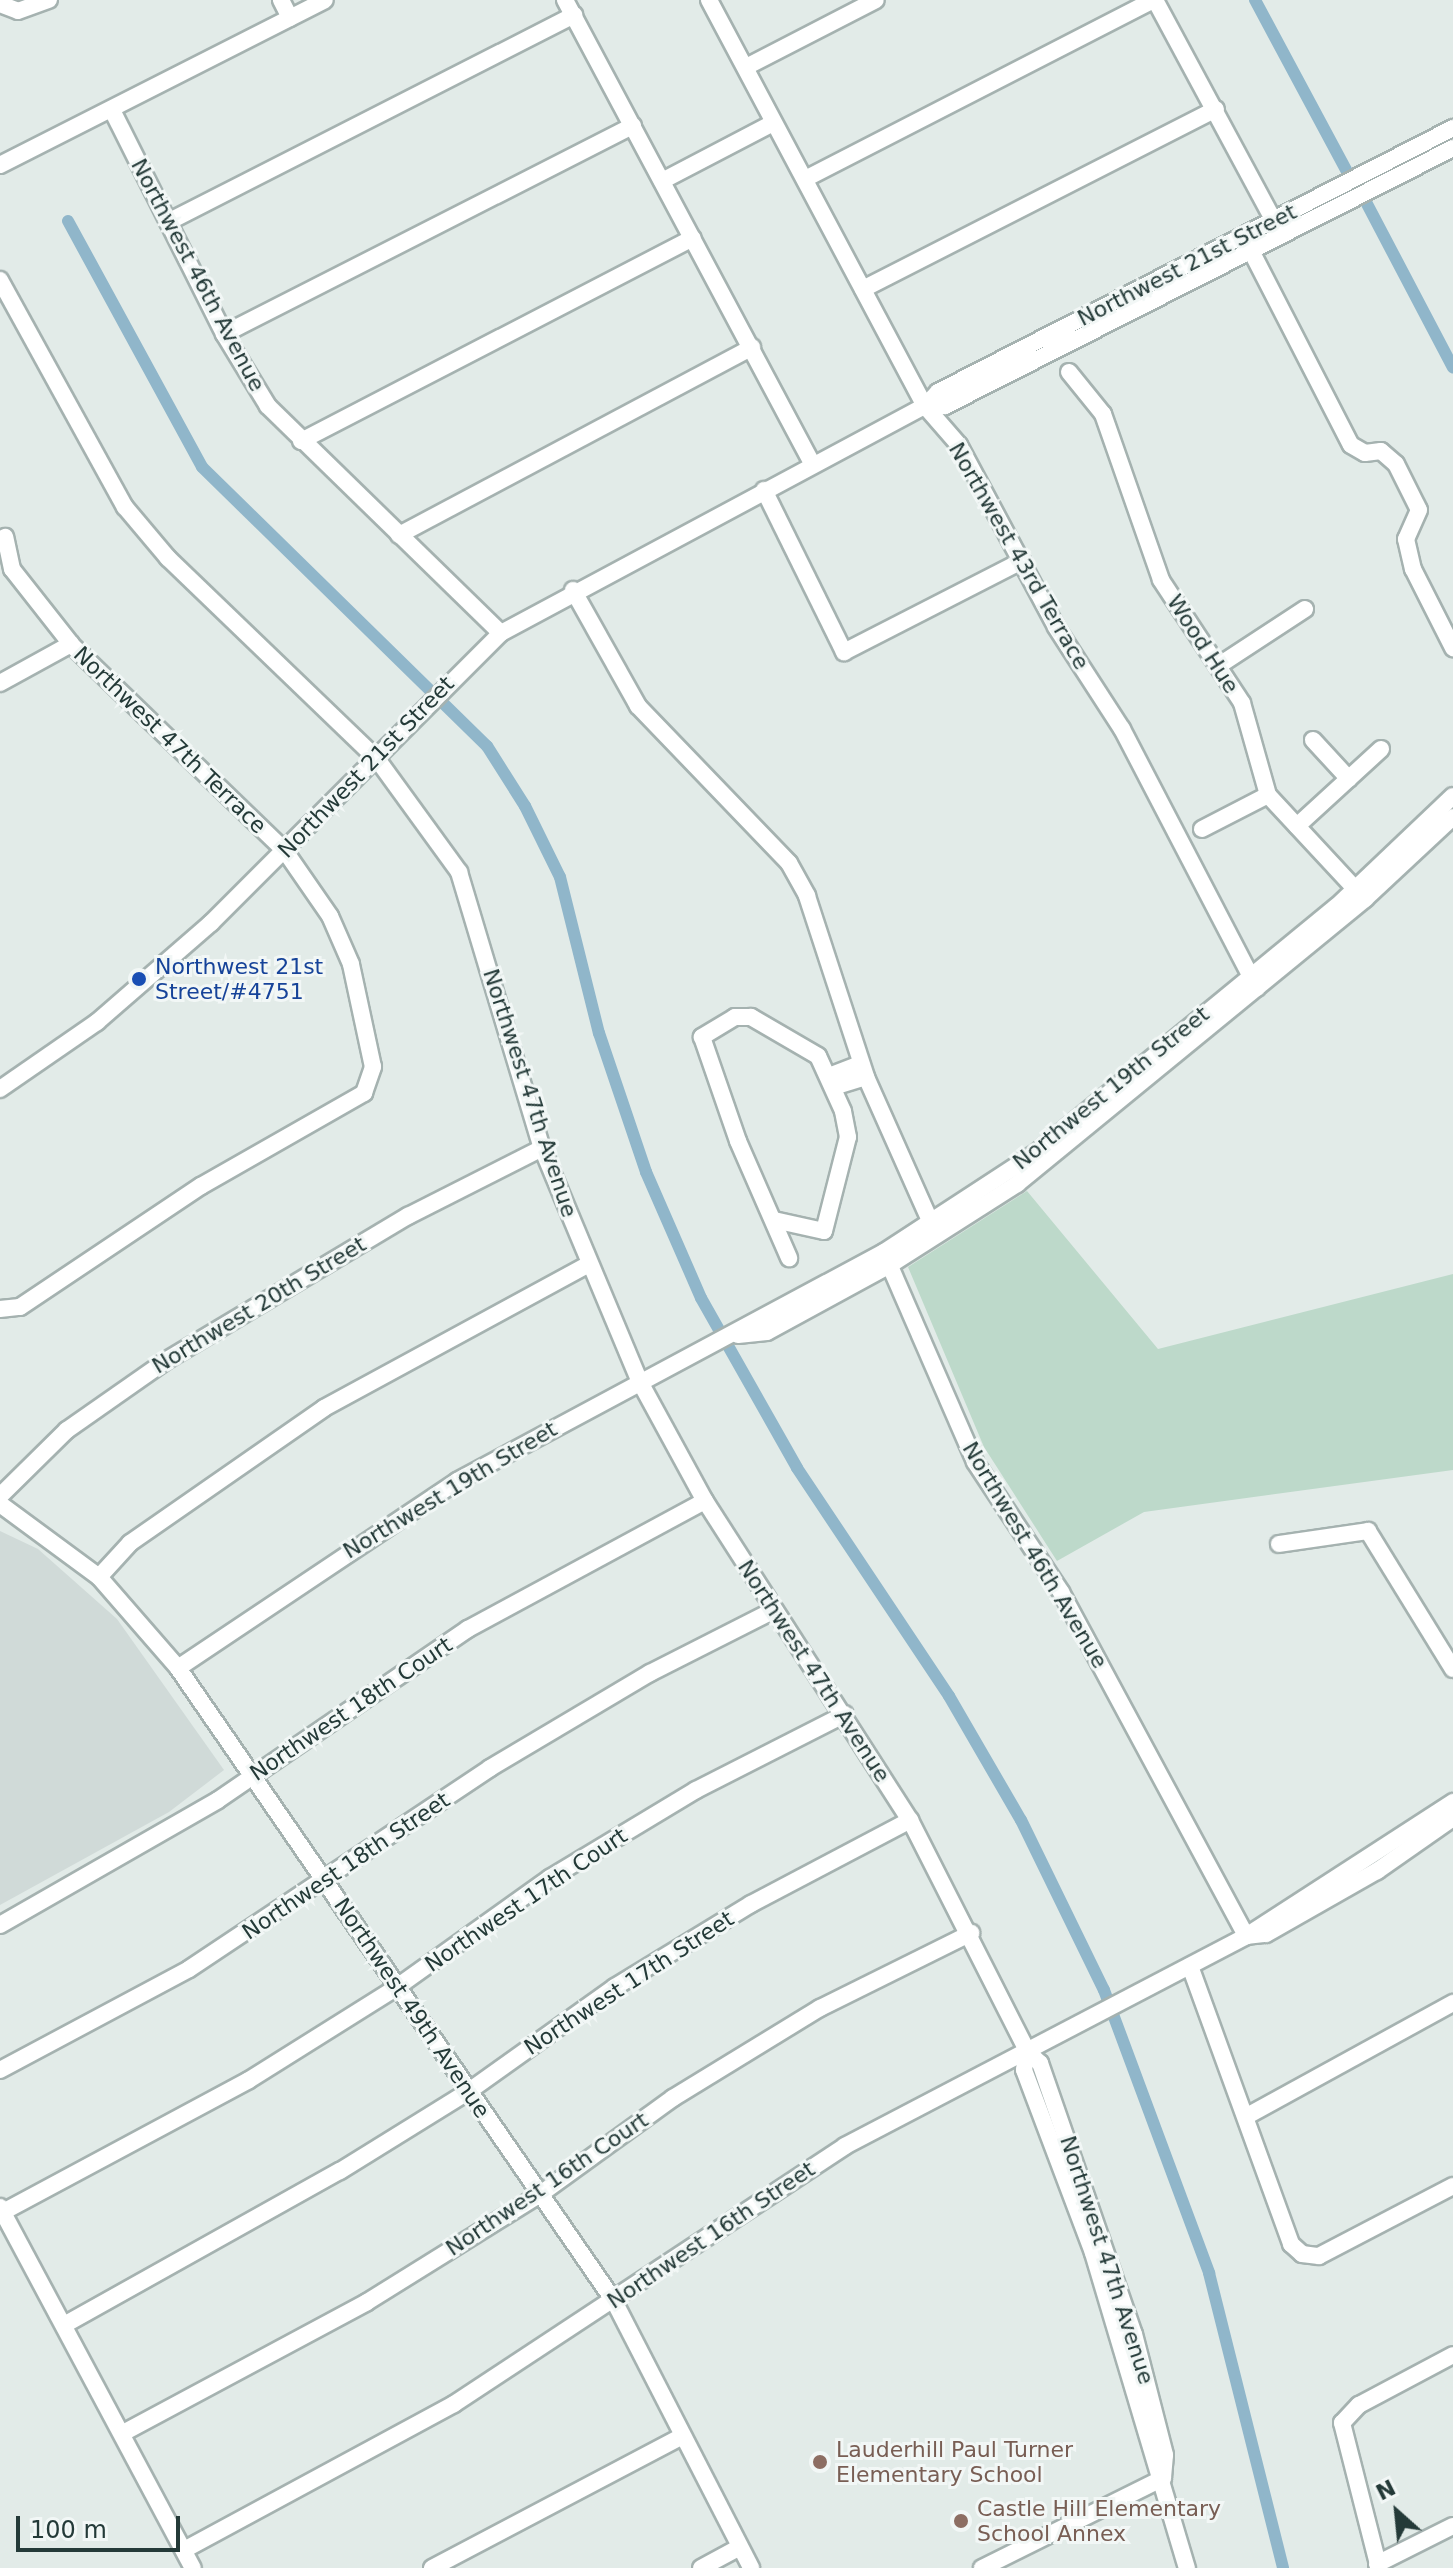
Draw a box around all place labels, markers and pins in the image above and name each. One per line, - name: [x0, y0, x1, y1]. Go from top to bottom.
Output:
- place label: Northwest 21st Street/#4751: [155, 953, 323, 1004]
- marker: Northwest 21st Street/#4751: [130, 970, 148, 988]
- place label: Lauderhill Paul Turner Elementary School: [836, 2436, 1073, 2488]
- marker: Lauderhill Paul Turner Elementary School: [811, 2453, 829, 2471]
- place label: Castle Hill Elementary School Annex: [977, 2495, 1221, 2546]
- marker: Castle Hill Elementary School Annex: [952, 2512, 970, 2530]

